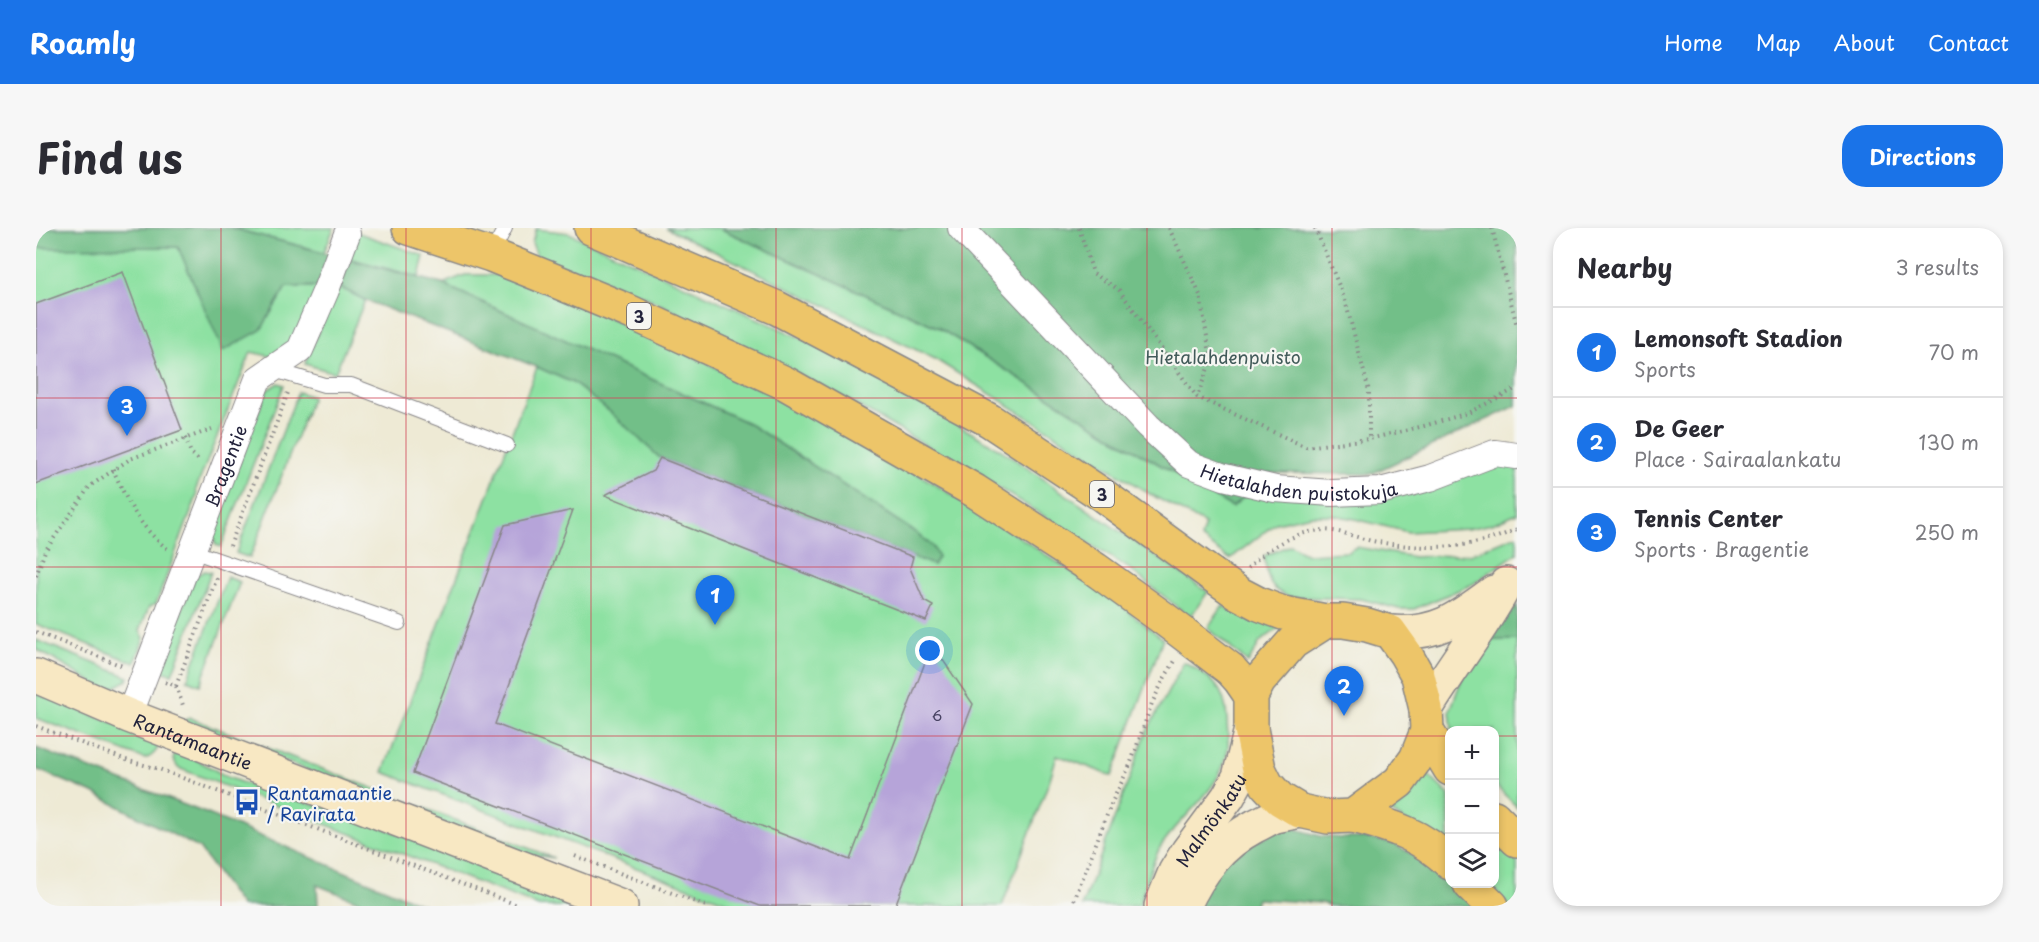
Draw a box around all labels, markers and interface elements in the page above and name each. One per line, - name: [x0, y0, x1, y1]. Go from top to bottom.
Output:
- text: Roamly: [30, 21, 136, 64]
- text: Home: [1664, 26, 1723, 58]
- text: Map: [1756, 26, 1801, 58]
- text: About: [1834, 26, 1895, 58]
- text: Contact: [1928, 26, 2009, 58]
- text: Find us: [36, 125, 183, 188]
- button: Directions: [1842, 125, 2003, 187]
- text: Nearby: [1577, 248, 1672, 287]
- text: 3 results: [1896, 252, 1979, 282]
- road number: 3: [627, 303, 651, 329]
- text: Lemonsoft Stadion: [1634, 321, 1843, 354]
- text: 1: [1592, 337, 1601, 367]
- text: 70 m: [1929, 337, 1979, 367]
- park label: Hietalahdenpuisto: [1145, 343, 1301, 370]
- text: Sports: [1634, 354, 1696, 384]
- pin: 3: [108, 386, 146, 436]
- text: De Geer: [1634, 411, 1724, 444]
- street label: Bragentie: [197, 421, 253, 511]
- text: 2: [1589, 427, 1604, 457]
- text: 130 m: [1919, 427, 1979, 457]
- text: Place · Sairaalankatu: [1634, 444, 1841, 474]
- street label: Hietalahden puistokuja: [1197, 456, 1401, 507]
- road number: 3: [1090, 481, 1114, 507]
- text: Tennis Center: [1634, 501, 1783, 534]
- text: 3: [1590, 517, 1603, 547]
- text: 250 m: [1915, 517, 1979, 547]
- text: Sports · Bragentie: [1634, 534, 1809, 564]
- pin: 1: [696, 576, 734, 625]
- your location: [915, 636, 944, 665]
- pin: 2: [1324, 666, 1364, 716]
- house number: 6: [932, 703, 942, 726]
- street label: Rantamaantie: [130, 706, 256, 776]
- map controls: [1445, 726, 1499, 888]
- button: +: [1445, 726, 1499, 780]
- street label: Malmönkatu: [1168, 768, 1252, 872]
- place label: Rantamaantie / Ravirata: [267, 779, 392, 827]
- button: −: [1445, 780, 1499, 834]
- bus stop icon: Rantamaantie / Ravirata: [232, 787, 262, 817]
- button: layers: [1445, 834, 1499, 888]

